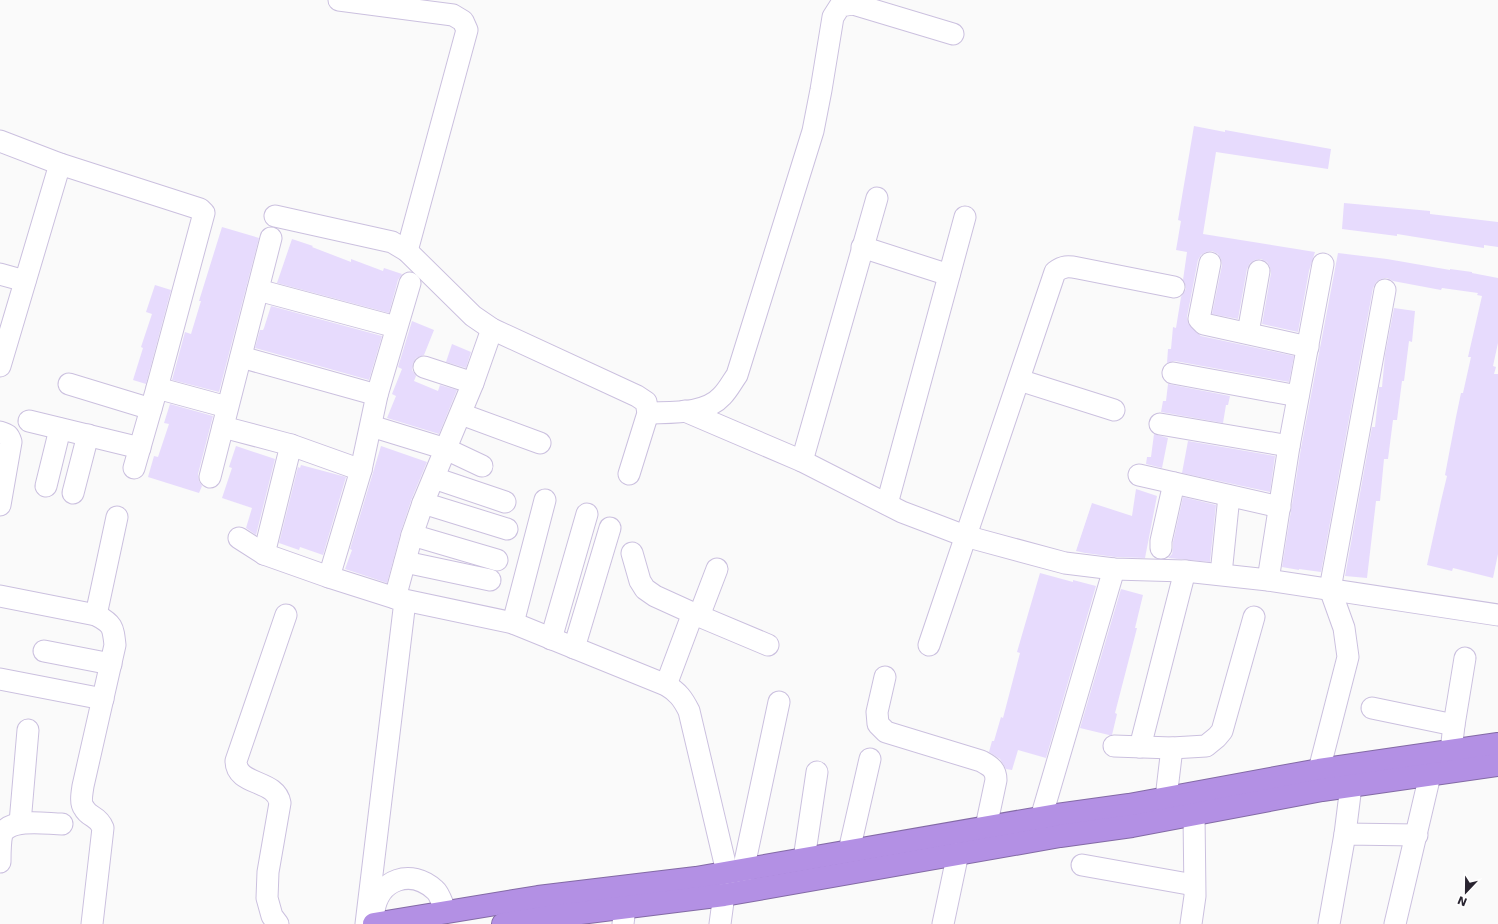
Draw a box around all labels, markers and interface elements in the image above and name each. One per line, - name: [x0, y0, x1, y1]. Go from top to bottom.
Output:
- north arrow: [1446, 872, 1486, 912]
- text: N: [1456, 893, 1469, 909]

